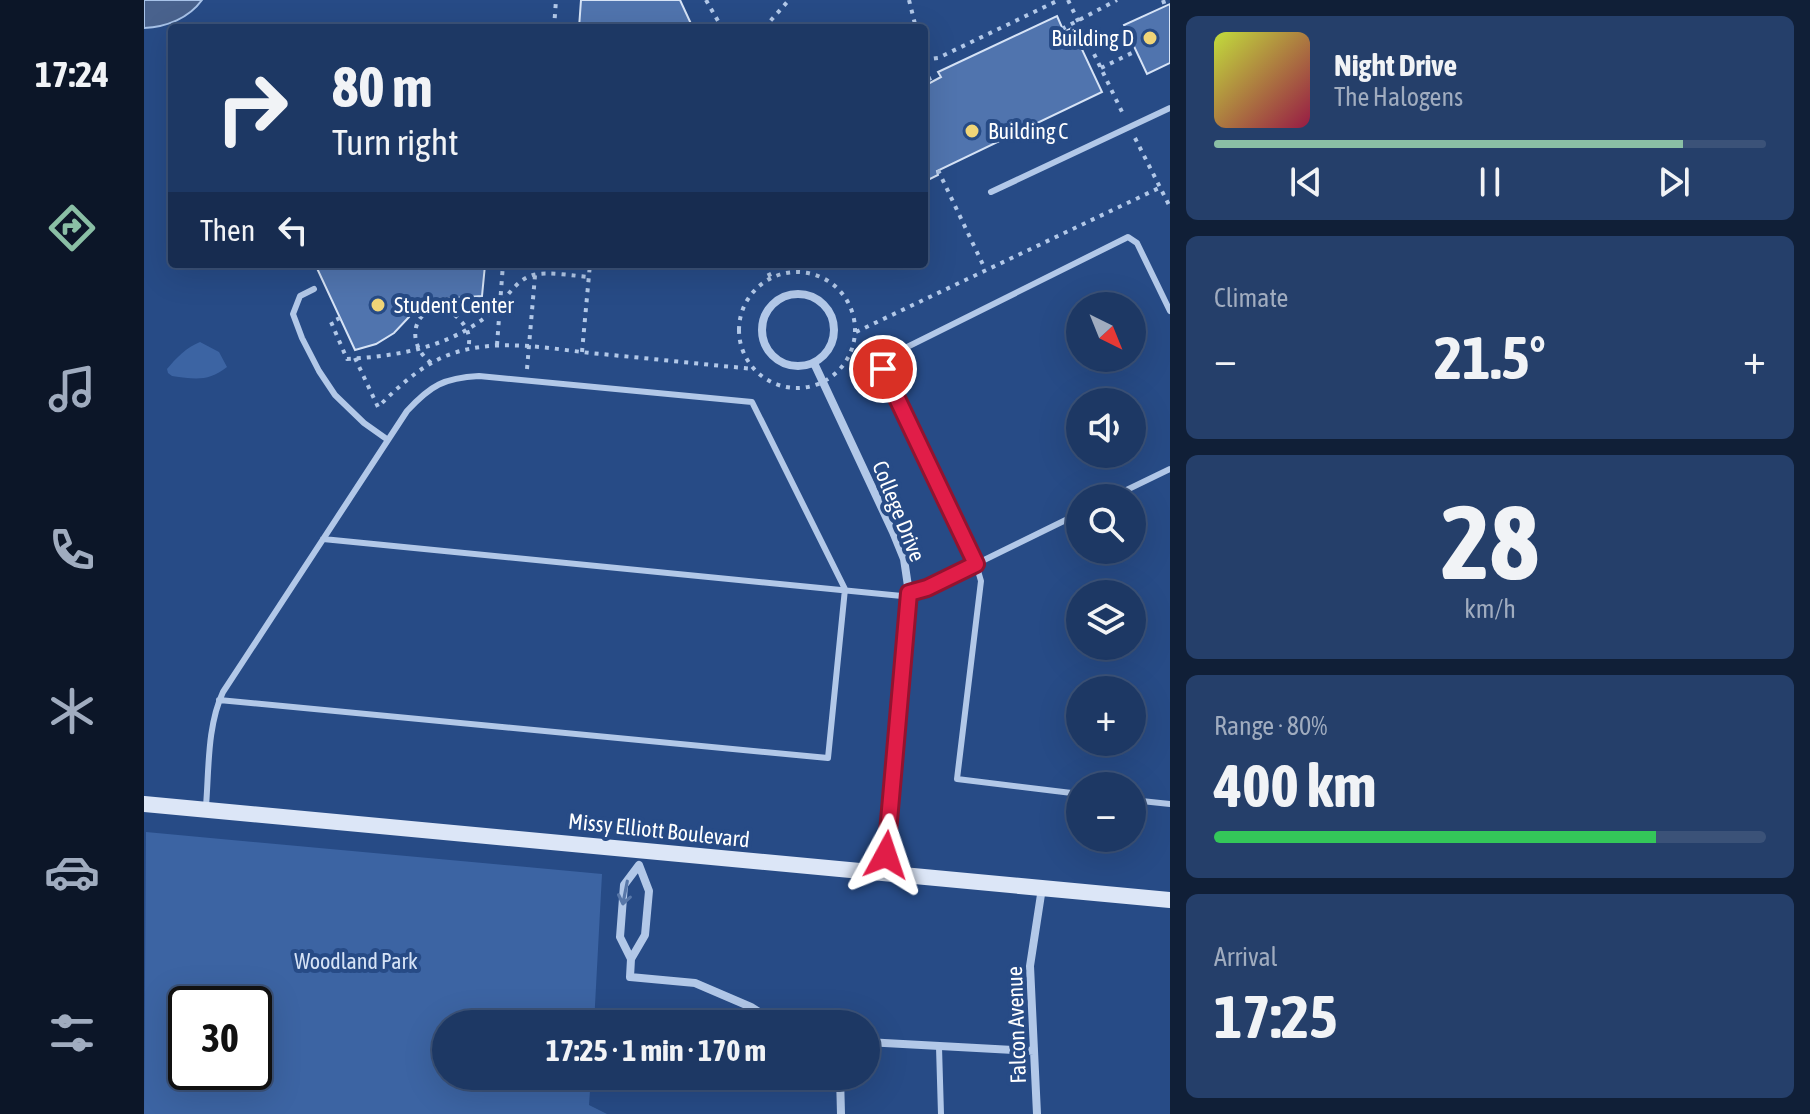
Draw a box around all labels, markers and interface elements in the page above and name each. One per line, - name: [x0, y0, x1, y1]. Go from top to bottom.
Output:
- place label: Building D: [1051, 25, 1134, 51]
- marker: Building D: [1141, 29, 1159, 47]
- text: Night Drive: [1334, 48, 1457, 82]
- text: 17:24: [35, 53, 109, 95]
- text: 80 m: [332, 55, 433, 119]
- icon: right: [200, 56, 304, 160]
- text: The Halogens: [1334, 82, 1463, 112]
- place label: Building C: [988, 118, 1068, 144]
- text: Turn right: [332, 121, 459, 163]
- marker: Building C: [963, 122, 981, 140]
- icon: previous: [1284, 160, 1328, 204]
- icon: pause: [1468, 160, 1512, 204]
- icon: next: [1652, 160, 1696, 204]
- icon: directions: [44, 200, 100, 256]
- icon: left: [271, 208, 315, 252]
- text: Then: [200, 213, 255, 247]
- text: Climate: [1214, 283, 1288, 313]
- place label: Student Center: [394, 292, 514, 318]
- north arrow: [1066, 292, 1146, 372]
- map controls: [1066, 292, 1146, 852]
- marker: Student Center: [369, 296, 387, 314]
- text: 21.5°: [1434, 323, 1546, 392]
- text: −: [1214, 333, 1237, 383]
- text: +: [1743, 333, 1766, 383]
- pin: [849, 335, 917, 403]
- icon: arrive: [861, 347, 905, 391]
- icon: music: [44, 361, 100, 417]
- button: sound: [1066, 388, 1146, 468]
- street label: College Drive: [867, 457, 931, 565]
- text: 28: [1441, 482, 1539, 601]
- button: search: [1066, 484, 1146, 564]
- icon: phone: [44, 522, 100, 578]
- button: layers: [1066, 580, 1146, 660]
- text: km/h: [1464, 594, 1516, 624]
- button: +: [1066, 676, 1146, 756]
- icon: climate: [44, 683, 100, 739]
- text: Range · 80%: [1214, 711, 1327, 741]
- text: 400 km: [1214, 751, 1376, 820]
- button: −: [1066, 772, 1146, 852]
- street label: Missy Elliott Boulevard: [567, 808, 751, 852]
- position arrow: [844, 813, 928, 897]
- icon: car: [44, 844, 100, 900]
- one-way arrow: [617, 880, 632, 906]
- text: Arrival: [1214, 942, 1278, 972]
- park label: Woodland Park: [294, 948, 418, 974]
- street label: Falcon Avenue: [1001, 966, 1031, 1084]
- text: 17:25: [1214, 982, 1337, 1051]
- speed limit sign: 30: [168, 986, 272, 1090]
- icon: filters: [44, 1005, 100, 1061]
- text: 17:25 · 1 min · 170 m: [546, 1033, 766, 1067]

